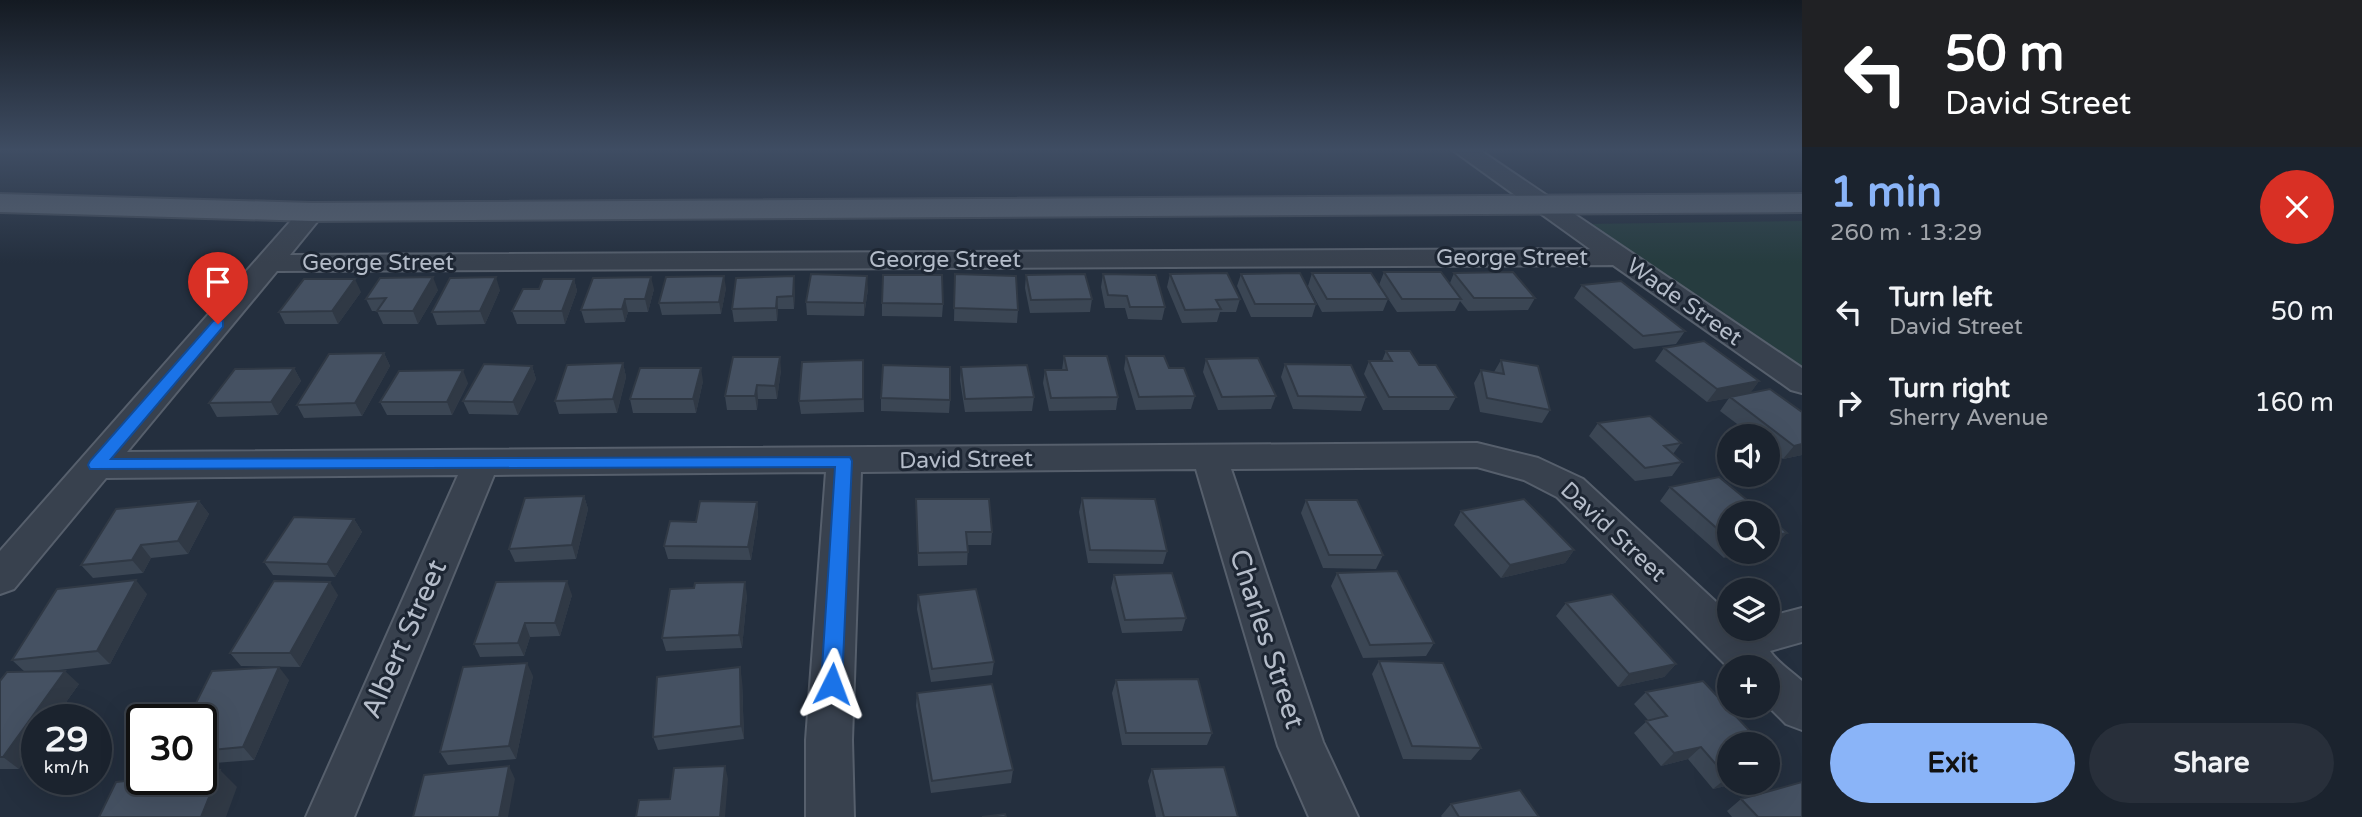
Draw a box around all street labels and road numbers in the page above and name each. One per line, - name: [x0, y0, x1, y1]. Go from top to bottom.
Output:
- street label: George Street: [1436, 244, 1588, 272]
- street label: George Street: [869, 246, 1021, 274]
- street label: George Street: [302, 249, 454, 277]
- street label: Wade Street: [1621, 252, 1747, 352]
- street label: David Street: [899, 445, 1033, 475]
- street label: David Street: [1554, 476, 1672, 588]
- street label: Charles Street: [1222, 545, 1312, 733]
- street label: Albert Street: [354, 554, 454, 724]

